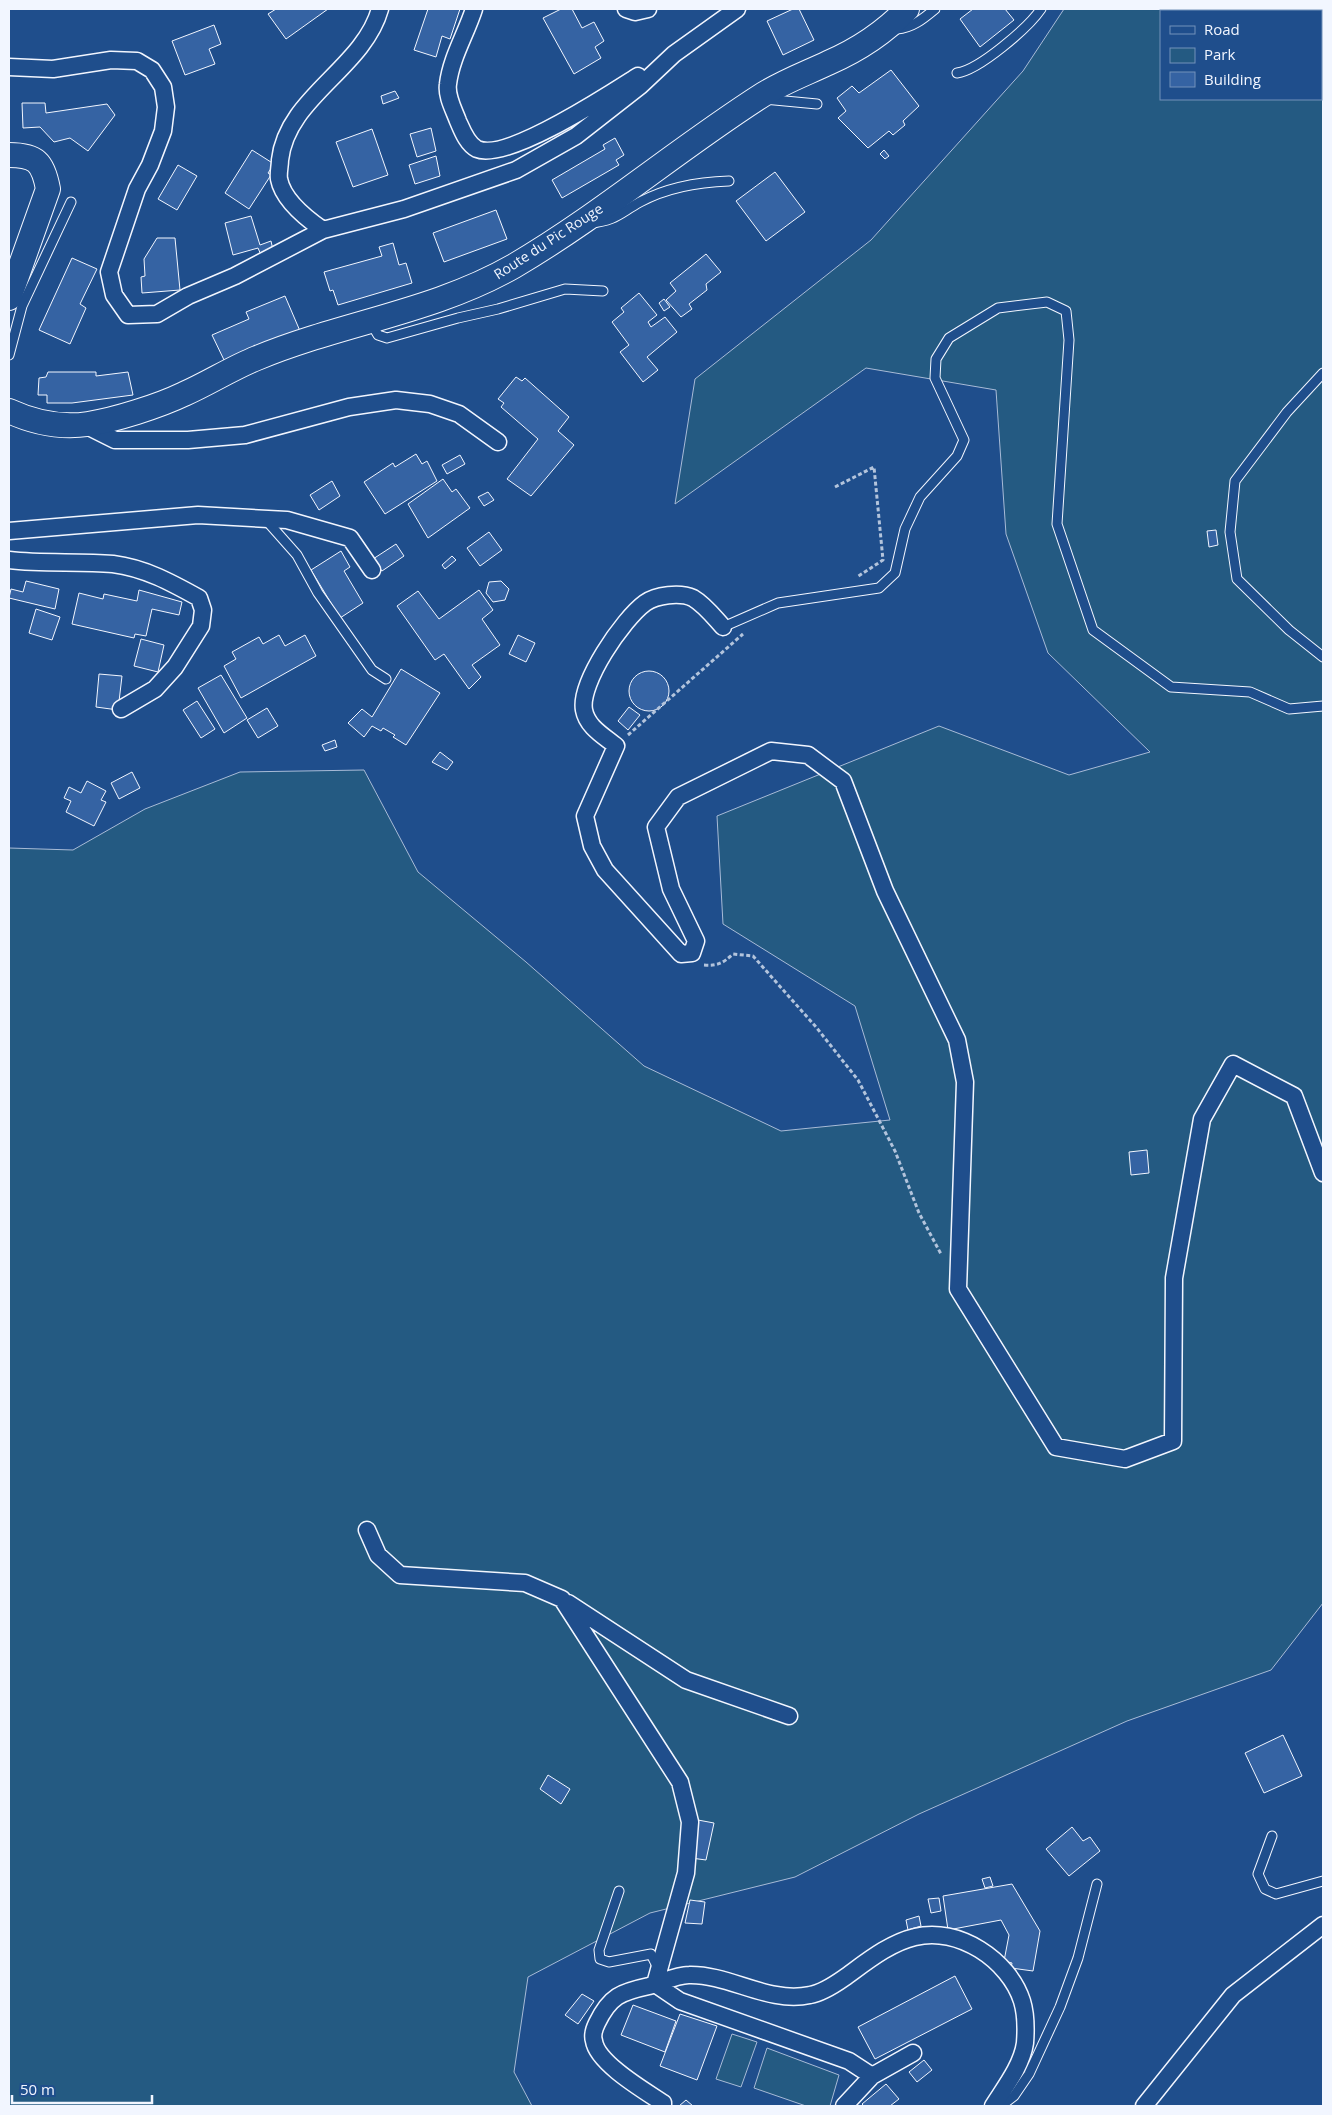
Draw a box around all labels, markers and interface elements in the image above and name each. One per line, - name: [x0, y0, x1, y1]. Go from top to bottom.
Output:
- legend: [1160, 10, 1322, 100]
- text: Road: [1204, 19, 1240, 39]
- text: Park: [1204, 44, 1235, 64]
- text: Building: [1204, 69, 1261, 89]
- street label: Route du Pic Rouge: [490, 199, 606, 283]
- scale bar: [12, 2072, 152, 2104]
- text: 50 m: [20, 2079, 55, 2099]

